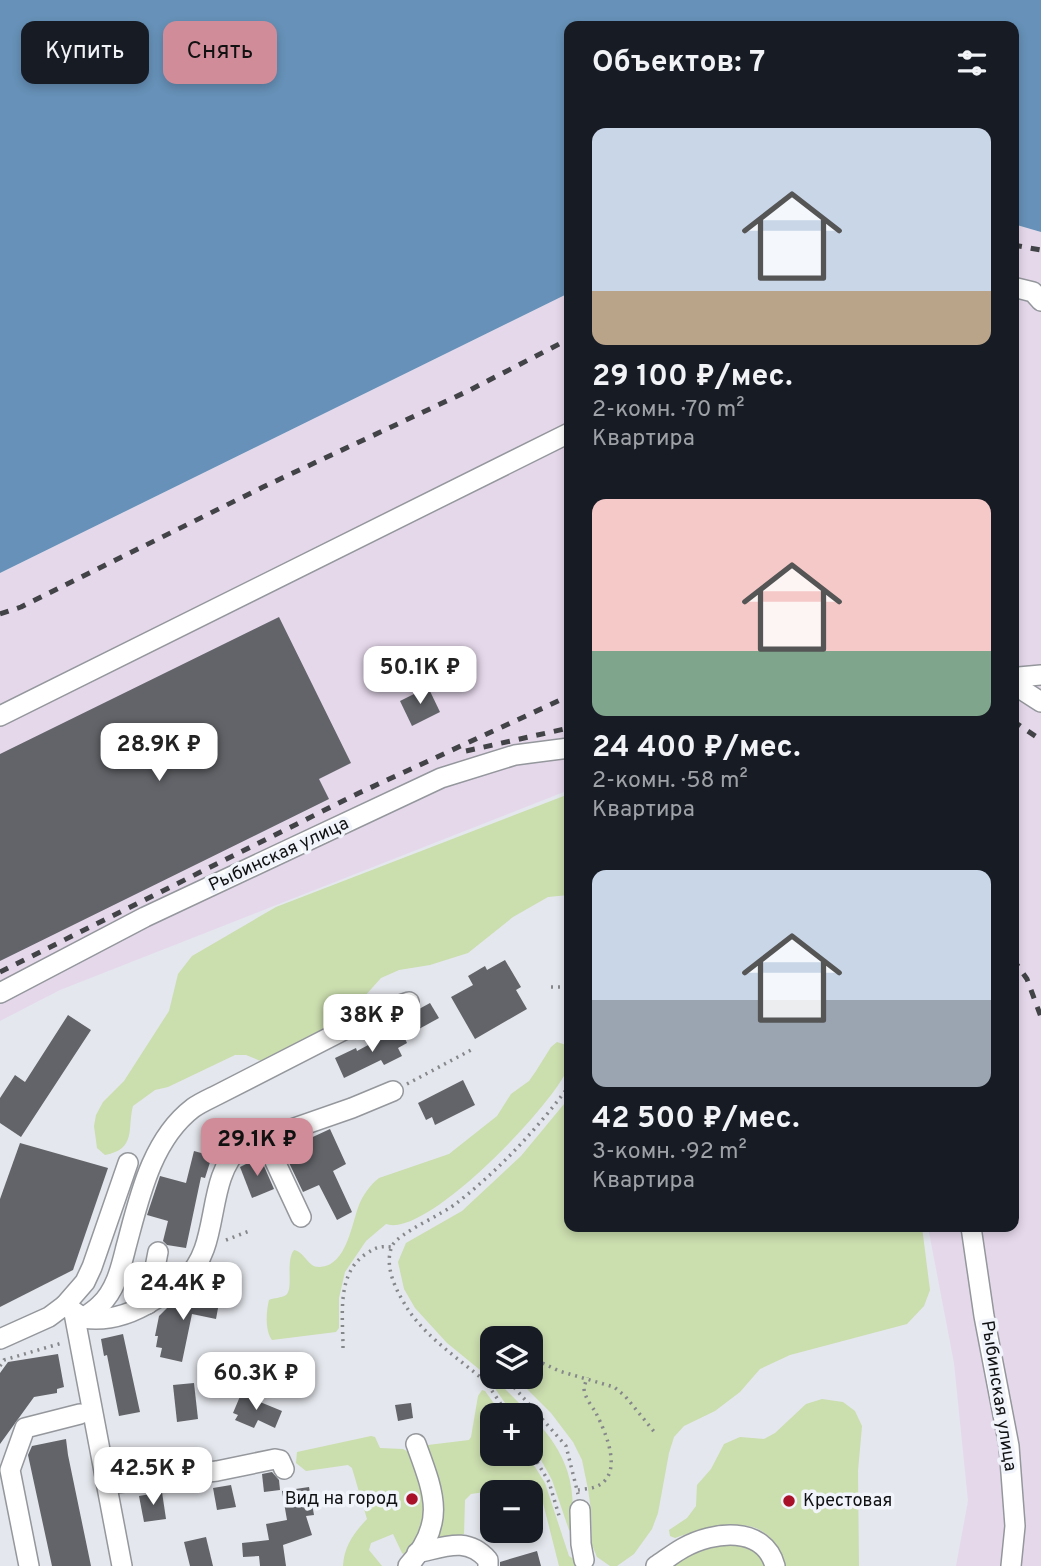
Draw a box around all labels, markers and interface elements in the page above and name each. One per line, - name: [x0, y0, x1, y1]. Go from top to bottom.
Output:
- chip: Купить: [21, 21, 149, 84]
- chip: Снять: [163, 21, 277, 84]
- icon: filters: [953, 44, 991, 82]
- text: Объектов: 7: [592, 45, 765, 82]
- icon: home: [729, 173, 855, 299]
- text: 29 100 ₽/мес.: [592, 359, 792, 396]
- text: 2-комн. · 70 m²: [592, 396, 745, 425]
- text: Квартира: [592, 425, 695, 454]
- icon: home: [729, 544, 855, 670]
- pin: 50.1K ₽: [355, 646, 485, 706]
- text: 50.1K ₽: [379, 654, 461, 683]
- pin: 28.9K ₽: [94, 724, 224, 783]
- text: 24 400 ₽/мес.: [592, 730, 801, 767]
- text: 28.9K ₽: [117, 731, 201, 760]
- text: 2-комн. · 58 m²: [592, 767, 748, 796]
- text: Квартира: [592, 796, 695, 825]
- street label: Рыбинская улица: [205, 812, 353, 898]
- icon: home: [729, 915, 855, 1041]
- pin: 38K ₽: [323, 995, 421, 1054]
- text: 38K ₽: [339, 1002, 405, 1031]
- text: 42 500 ₽/мес.: [592, 1101, 800, 1138]
- pin: 29.1K ₽: [192, 1118, 322, 1178]
- text: 29.1K ₽: [217, 1126, 297, 1155]
- text: 3-комн. · 92 m²: [592, 1138, 747, 1167]
- text: Квартира: [592, 1167, 695, 1196]
- pin: 24.4K ₽: [118, 1262, 248, 1322]
- text: 24.4K ₽: [140, 1270, 226, 1299]
- street label: Рыбинская улица: [975, 1319, 1021, 1473]
- map controls: [480, 1326, 543, 1543]
- button: layers: [480, 1326, 543, 1389]
- pin: 60.3K ₽: [191, 1352, 321, 1412]
- text: 60.3K ₽: [213, 1360, 299, 1389]
- button: +: [480, 1403, 543, 1466]
- pin: 42.5K ₽: [88, 1448, 218, 1507]
- text: 42.5K ₽: [110, 1455, 196, 1484]
- button: −: [480, 1480, 543, 1543]
- place label: Вид на город: [285, 1488, 398, 1511]
- place label: Крестовая: [803, 1490, 892, 1513]
- marker: Вид на город: [404, 1491, 420, 1507]
- marker: Крестовая: [781, 1493, 797, 1509]

